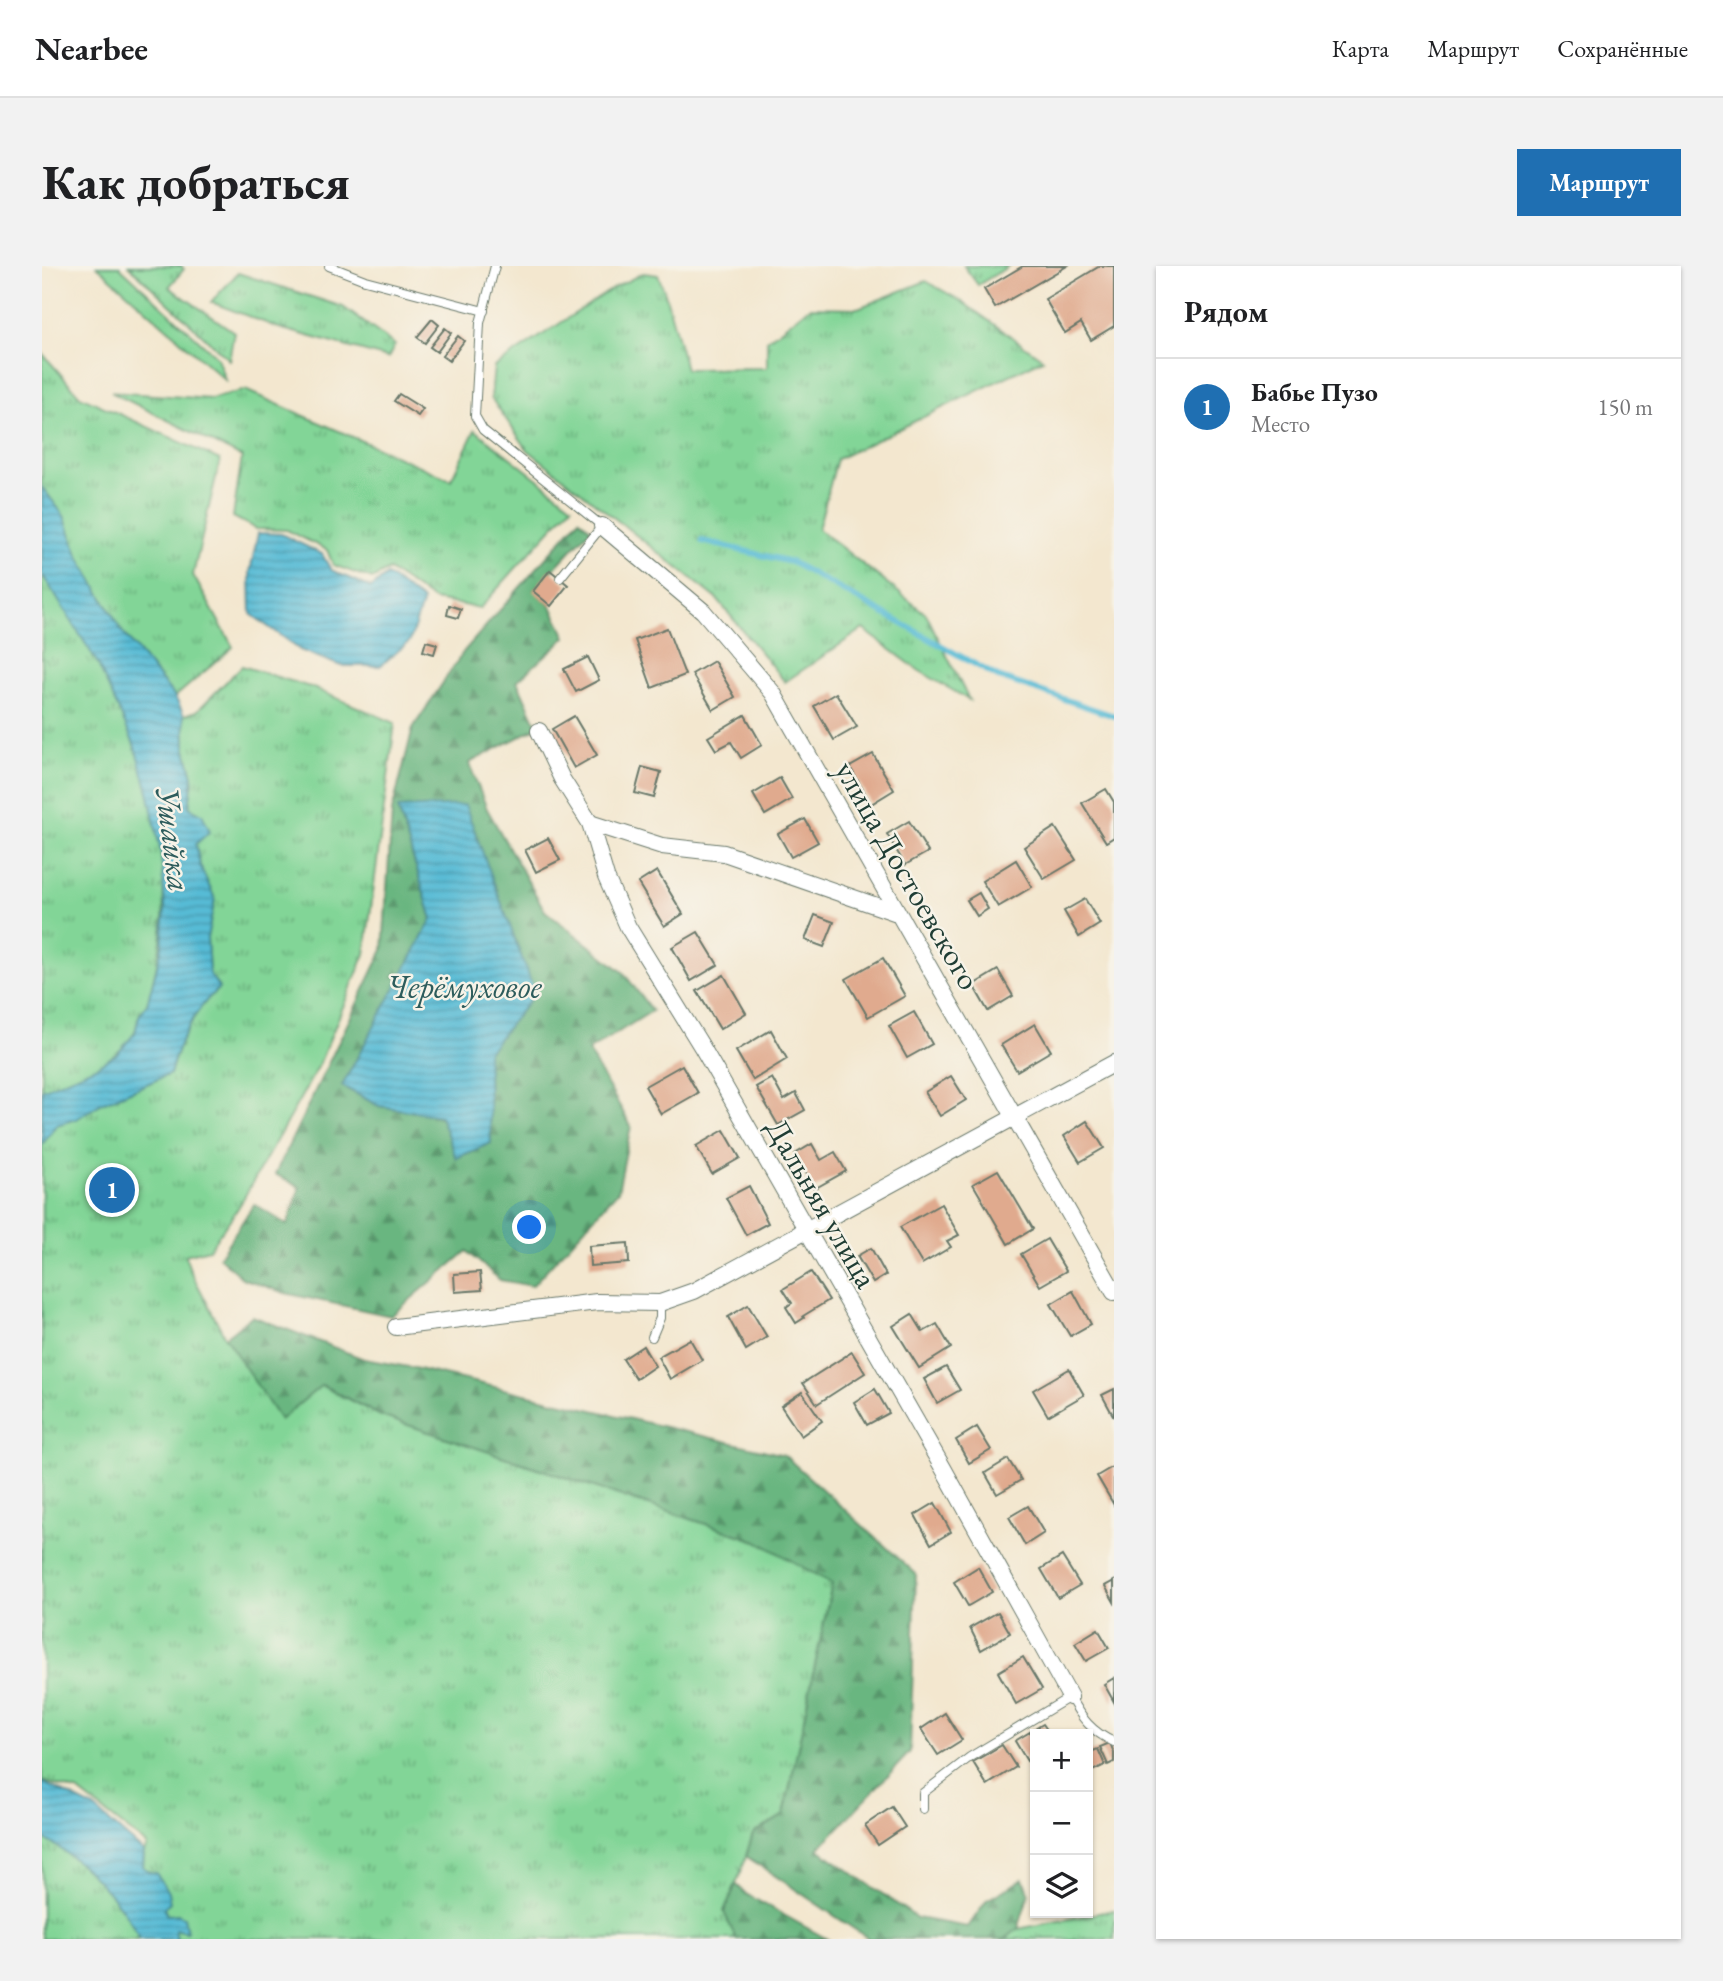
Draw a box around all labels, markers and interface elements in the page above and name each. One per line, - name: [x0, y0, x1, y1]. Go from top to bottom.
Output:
- text: Nearbee: [35, 27, 148, 70]
- text: Карта: [1332, 33, 1389, 64]
- text: Маршрут: [1427, 33, 1519, 64]
- text: Сохранённые: [1557, 33, 1688, 64]
- button: Маршрут: [1517, 149, 1681, 216]
- text: Как добраться: [42, 150, 350, 214]
- text: Рядом: [1184, 292, 1268, 331]
- text: Бабье Пузо: [1251, 375, 1378, 409]
- text: 1: [1201, 392, 1213, 422]
- text: 150 m: [1597, 392, 1653, 422]
- text: Место: [1251, 409, 1310, 439]
- street label: улица Достоевского: [825, 753, 991, 997]
- water label: Ушайка: [146, 784, 202, 894]
- water label: Черёмуховое: [386, 965, 543, 1008]
- street label: Дальняя улица: [756, 1110, 888, 1296]
- pin: 1: [89, 1164, 135, 1216]
- your location: [512, 1210, 546, 1244]
- map controls: [1030, 1729, 1093, 1918]
- button: +: [1030, 1729, 1093, 1792]
- button: −: [1030, 1792, 1093, 1855]
- button: layers: [1030, 1855, 1093, 1918]

